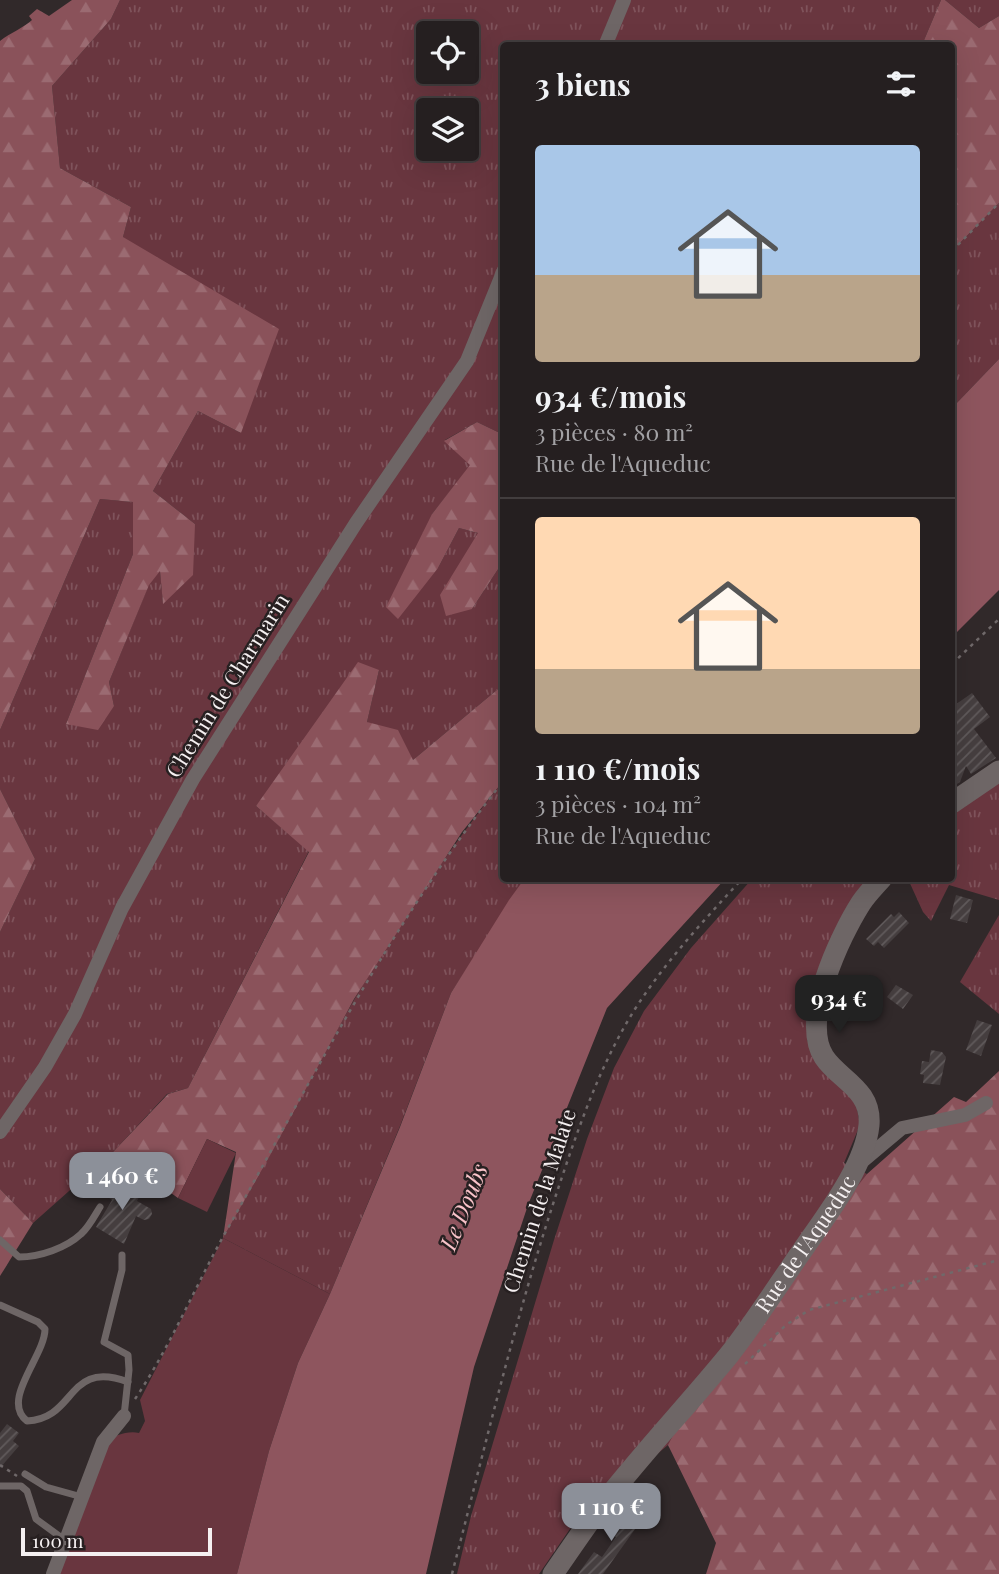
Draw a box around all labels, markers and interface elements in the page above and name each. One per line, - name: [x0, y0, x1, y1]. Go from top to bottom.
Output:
- map controls: [416, 21, 479, 161]
- button: locate: [416, 21, 479, 84]
- text: 3 biens: [535, 64, 631, 104]
- icon: filters: [882, 65, 920, 103]
- button: layers: [416, 98, 479, 161]
- icon: home: [665, 191, 791, 317]
- text: 934 €/mois: [535, 376, 686, 416]
- text: 3 pièces · 80 m²: [535, 416, 693, 447]
- text: Rue de l'Aqueduc: [535, 447, 711, 478]
- icon: home: [665, 563, 791, 689]
- street label: Chemin de Charmarin: [158, 587, 295, 782]
- text: 1 110 €/mois: [535, 748, 700, 788]
- text: 3 pièces · 104 m²: [535, 788, 701, 819]
- text: Rue de l'Aqueduc: [535, 819, 711, 850]
- pin: 934 €: [790, 976, 888, 1035]
- text: 934 €: [811, 982, 867, 1013]
- street label: Chemin de la Malate: [495, 1105, 581, 1296]
- pin: 1 460 €: [57, 1152, 187, 1212]
- water label: Le Doubs: [431, 1158, 494, 1255]
- text: 1 460 €: [85, 1159, 159, 1190]
- street label: Rue de l'Aqueduc: [748, 1170, 861, 1318]
- pin: 1 110 €: [546, 1484, 676, 1543]
- text: 1 110 €: [578, 1490, 644, 1521]
- scale bar: [21, 1525, 212, 1557]
- text: 100 m: [32, 1527, 83, 1553]

